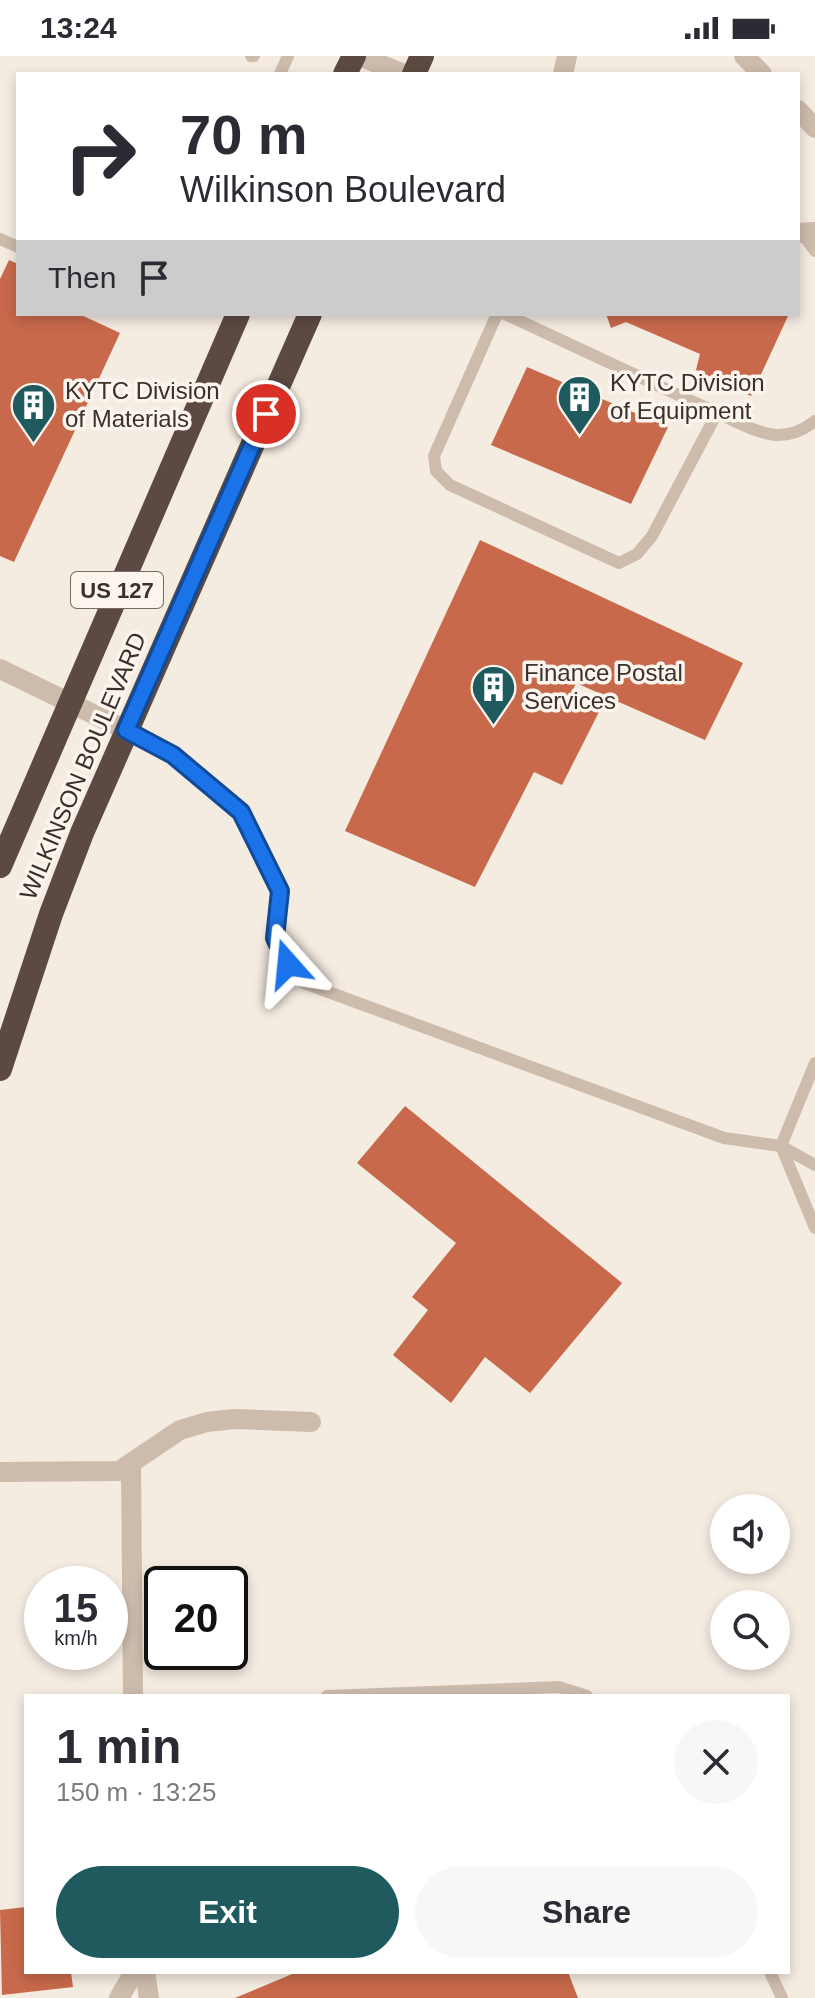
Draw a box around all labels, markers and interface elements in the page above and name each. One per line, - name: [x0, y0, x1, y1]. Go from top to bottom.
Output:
- text: 13:24: [40, 11, 117, 44]
- text: 70 m: [180, 103, 308, 166]
- icon: right: [48, 104, 152, 208]
- text: Wilkinson Boulevard: [180, 169, 506, 210]
- icon: arrive: [132, 256, 176, 300]
- text: Then: [48, 261, 116, 294]
- place label: KYTC Division of Equipment: [610, 369, 765, 424]
- building icon: KYTC Division of Equipment: [555, 373, 603, 436]
- place label: KYTC Division of Materials: [65, 377, 220, 432]
- pin: [232, 380, 300, 448]
- building icon: KYTC Division of Materials: [10, 381, 58, 444]
- icon: arrive: [244, 392, 288, 436]
- road number: US 127: [71, 572, 163, 608]
- street label: WILKINSON BOULEVARD: [14, 628, 151, 903]
- place label: Finance Postal Services: [524, 659, 683, 714]
- building icon: Finance Postal Services: [469, 663, 517, 726]
- position arrow: [246, 922, 330, 1006]
- map controls: [710, 1494, 790, 1670]
- button: sound: [710, 1494, 790, 1574]
- speed limit sign: 20: [144, 1566, 248, 1670]
- text: 15: [54, 1586, 98, 1630]
- button: search: [710, 1590, 790, 1670]
- text: km/h: [54, 1627, 98, 1649]
- text: 1 min: [56, 1720, 181, 1773]
- button: close: [674, 1720, 758, 1804]
- text: 150 m · 13:25: [56, 1777, 216, 1807]
- button: Exit: [56, 1866, 399, 1958]
- button: Share: [415, 1866, 758, 1958]

